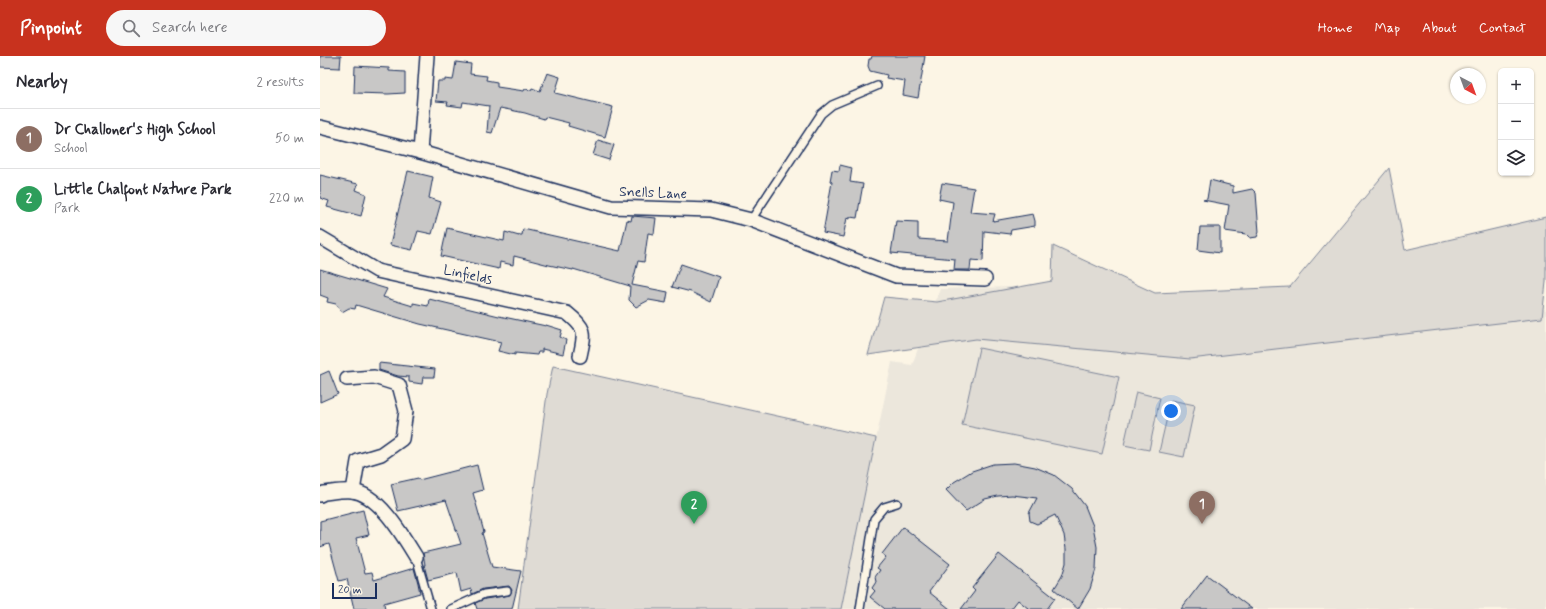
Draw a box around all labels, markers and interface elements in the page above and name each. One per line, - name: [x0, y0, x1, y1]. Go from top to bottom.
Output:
- search box: [106, 10, 386, 46]
- text: Pinpoint: [20, 16, 82, 41]
- icon: search: [120, 17, 142, 39]
- text: Search here: [152, 18, 228, 38]
- text: Home: [1318, 19, 1352, 37]
- text: Map: [1374, 19, 1400, 37]
- text: About: [1422, 19, 1457, 37]
- text: Contact: [1479, 19, 1526, 37]
- north arrow: [1450, 68, 1486, 104]
- map controls: [1498, 68, 1534, 176]
- button: +: [1498, 68, 1534, 104]
- text: Nearby: [16, 71, 68, 93]
- text: 2 results: [257, 74, 304, 91]
- button: −: [1498, 104, 1534, 140]
- text: Dr Challoner's High School: [54, 120, 216, 140]
- text: 1: [26, 130, 32, 147]
- text: 50 m: [275, 130, 304, 147]
- text: School: [54, 140, 88, 157]
- button: layers: [1498, 140, 1534, 176]
- text: Little Chalfont Nature Park: [54, 180, 232, 200]
- street label: Snells Lane: [619, 183, 687, 203]
- text: 2: [26, 190, 32, 207]
- text: 220 m: [269, 190, 304, 207]
- text: Park: [54, 200, 80, 217]
- street label: Linfields: [442, 261, 494, 289]
- your location: [1161, 401, 1181, 421]
- pin: 2: [681, 491, 707, 524]
- pin: 1: [1189, 491, 1215, 524]
- scale bar: [332, 581, 377, 600]
- text: 20 m: [338, 583, 361, 597]

